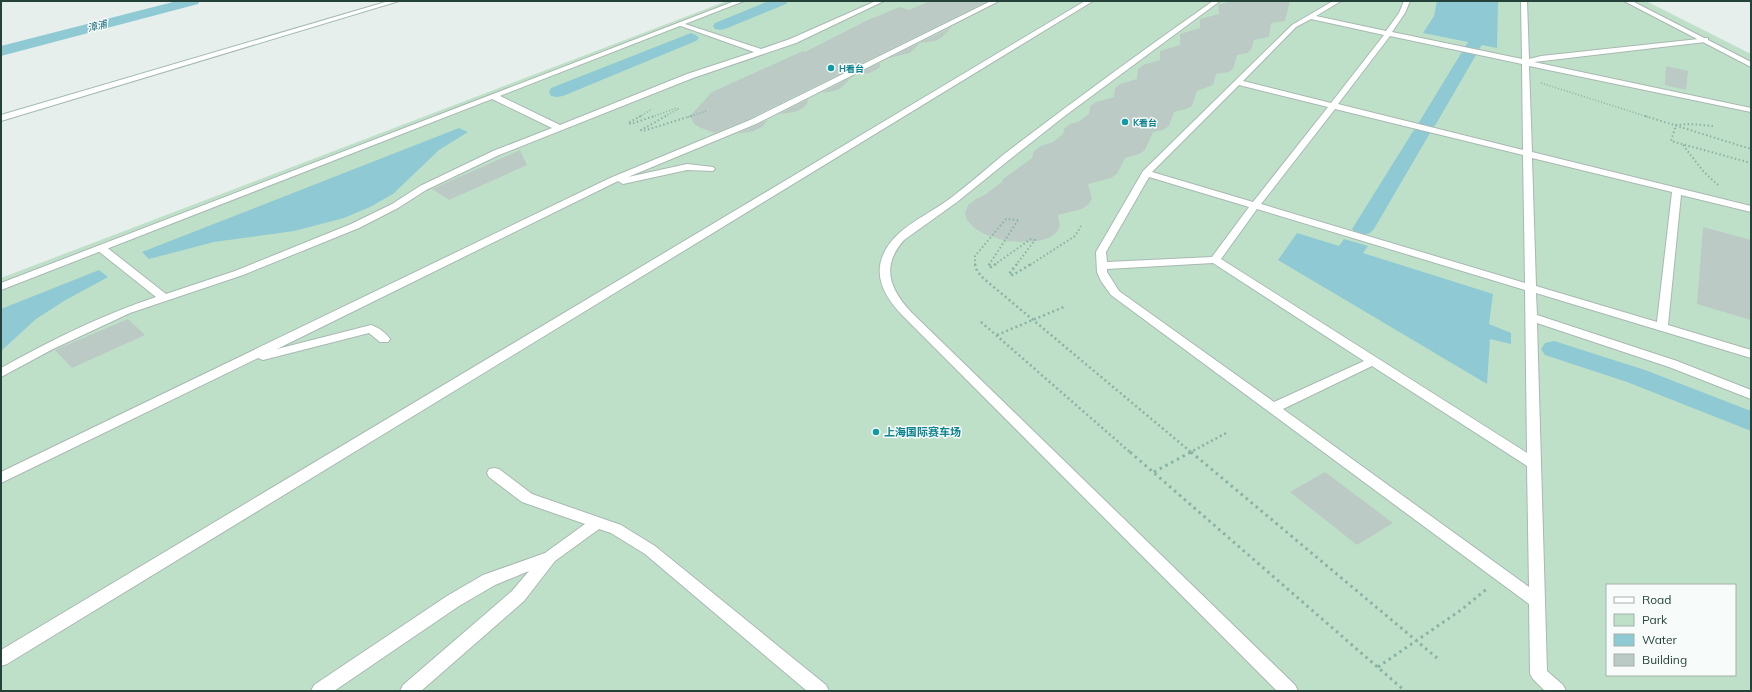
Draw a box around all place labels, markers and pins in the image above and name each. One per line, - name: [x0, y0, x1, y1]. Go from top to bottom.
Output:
- marker: H看台: [826, 63, 836, 73]
- place label: H看台: [839, 63, 864, 74]
- marker: K看台: [1120, 117, 1130, 127]
- place label: K看台: [1133, 117, 1157, 128]
- place label: 上海国际赛车场: [884, 425, 961, 439]
- marker: 上海国际赛车场: [871, 427, 881, 437]

